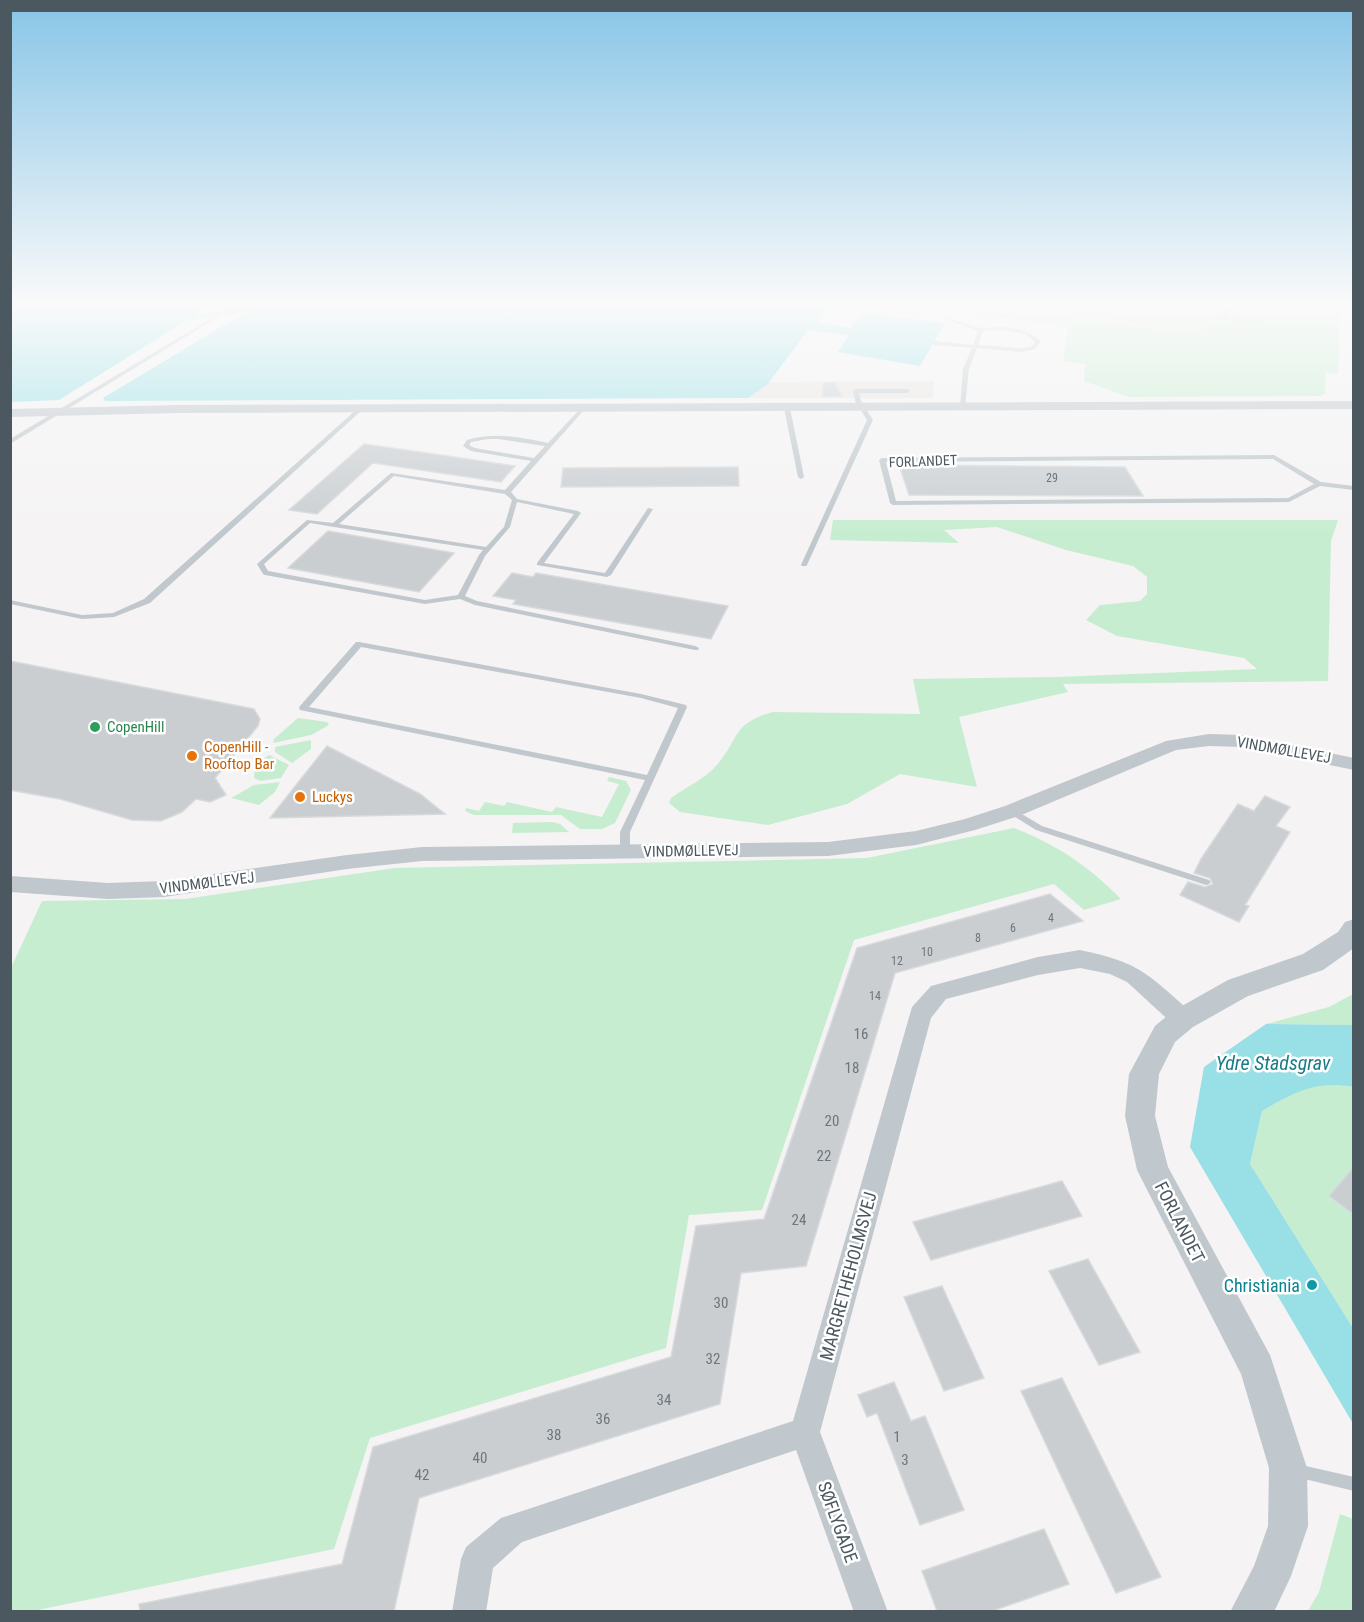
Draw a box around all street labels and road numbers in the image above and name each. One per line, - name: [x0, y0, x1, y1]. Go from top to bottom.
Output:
- street label: FORLANDET: [888, 452, 958, 470]
- street label: VINDMØLLEVEJ: [1236, 733, 1332, 767]
- street label: VINDMØLLEVEJ: [643, 841, 739, 861]
- street label: VINDMØLLEVEJ: [159, 868, 255, 898]
- street label: FORLANDET: [1151, 1178, 1209, 1266]
- street label: MARGRETHEHOLMSVEJ: [815, 1189, 881, 1363]
- street label: SØFLYGADE: [814, 1479, 862, 1565]

